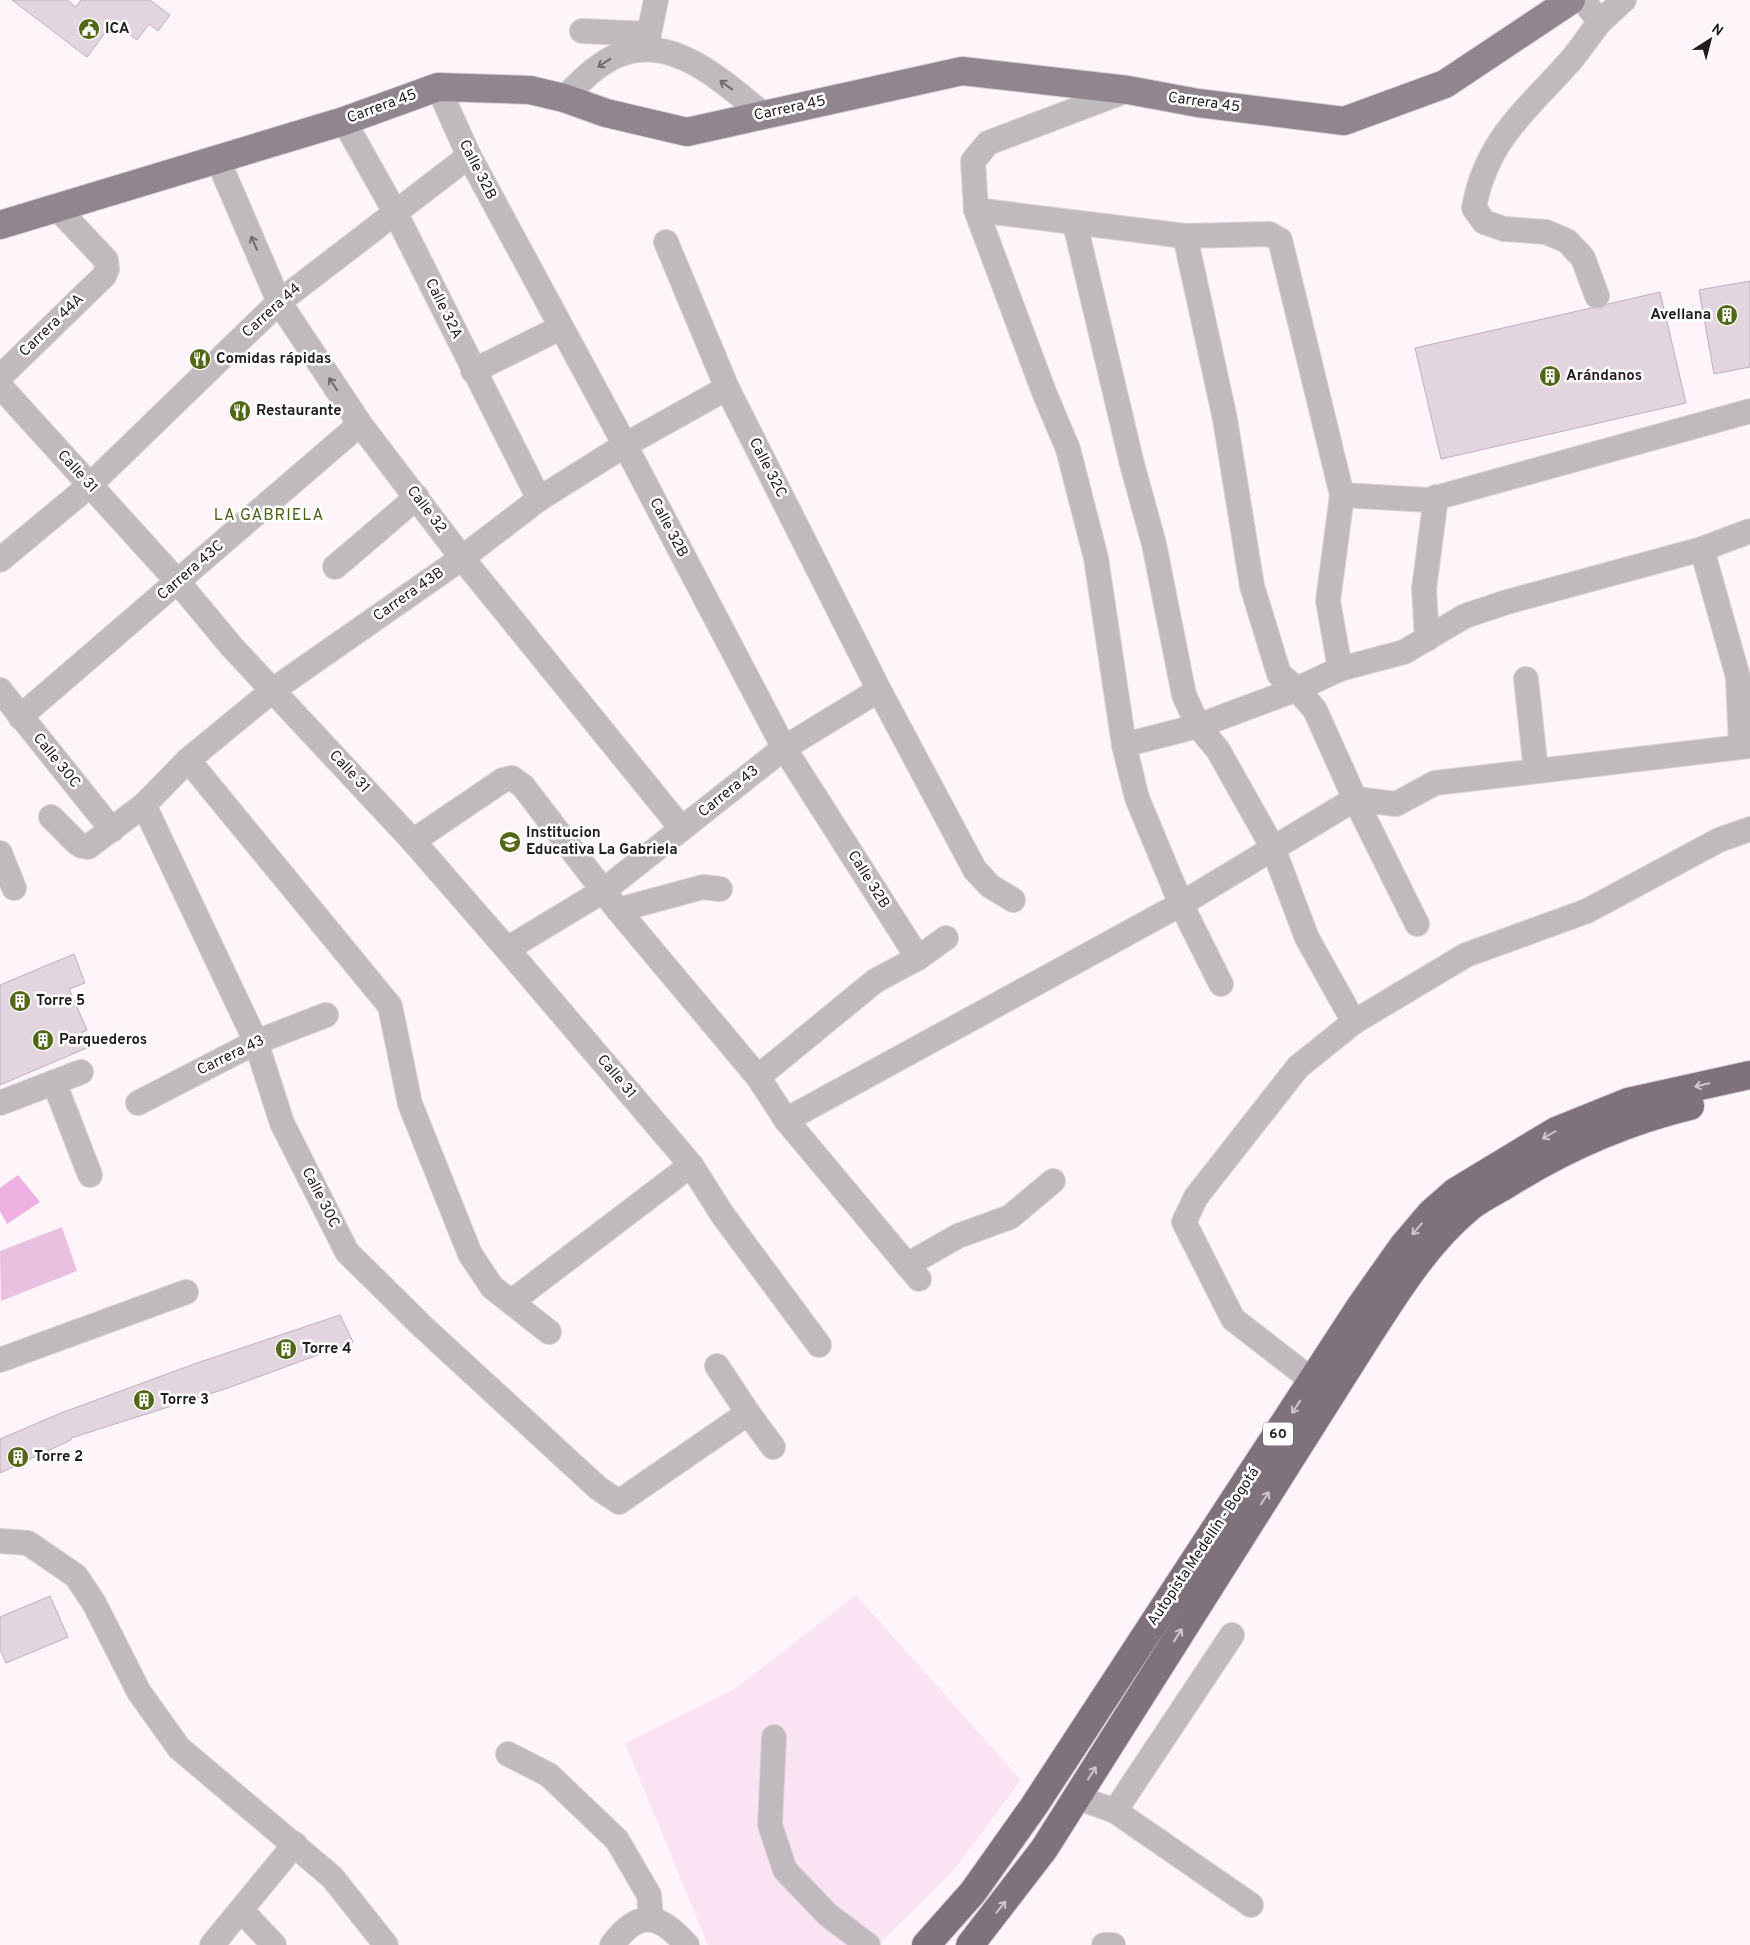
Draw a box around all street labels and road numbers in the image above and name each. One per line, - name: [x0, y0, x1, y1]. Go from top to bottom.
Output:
- street label: Carrera 45: [345, 86, 419, 128]
- street label: Carrera 45: [1167, 89, 1241, 117]
- street label: Carrera 45: [752, 92, 828, 126]
- street label: Calle 32B: [454, 137, 500, 203]
- street label: Calle 32A: [420, 276, 466, 342]
- street label: Carrera 44: [239, 280, 305, 342]
- street label: Carrera 44A: [16, 290, 88, 362]
- street label: Calle 32C: [744, 435, 790, 501]
- street label: Calle 31: [53, 446, 101, 498]
- street label: Calle 32: [402, 482, 450, 538]
- street label: Calle 32B: [644, 495, 692, 561]
- street label: Carrera 43C: [154, 537, 228, 605]
- street label: Carrera 43B: [370, 564, 448, 626]
- street label: Calle 30C: [28, 730, 84, 792]
- street label: Calle 31: [324, 747, 374, 797]
- street label: Carrera 43: [695, 762, 763, 822]
- street label: Calle 32B: [843, 847, 893, 913]
- street label: Carrera 43: [194, 1032, 268, 1080]
- street label: Calle 31: [592, 1051, 640, 1103]
- street label: Calle 30C: [297, 1165, 343, 1231]
- road number: 60: [1263, 1422, 1293, 1446]
- street label: Autopista Medellín - Bogotá: [1144, 1464, 1264, 1630]

